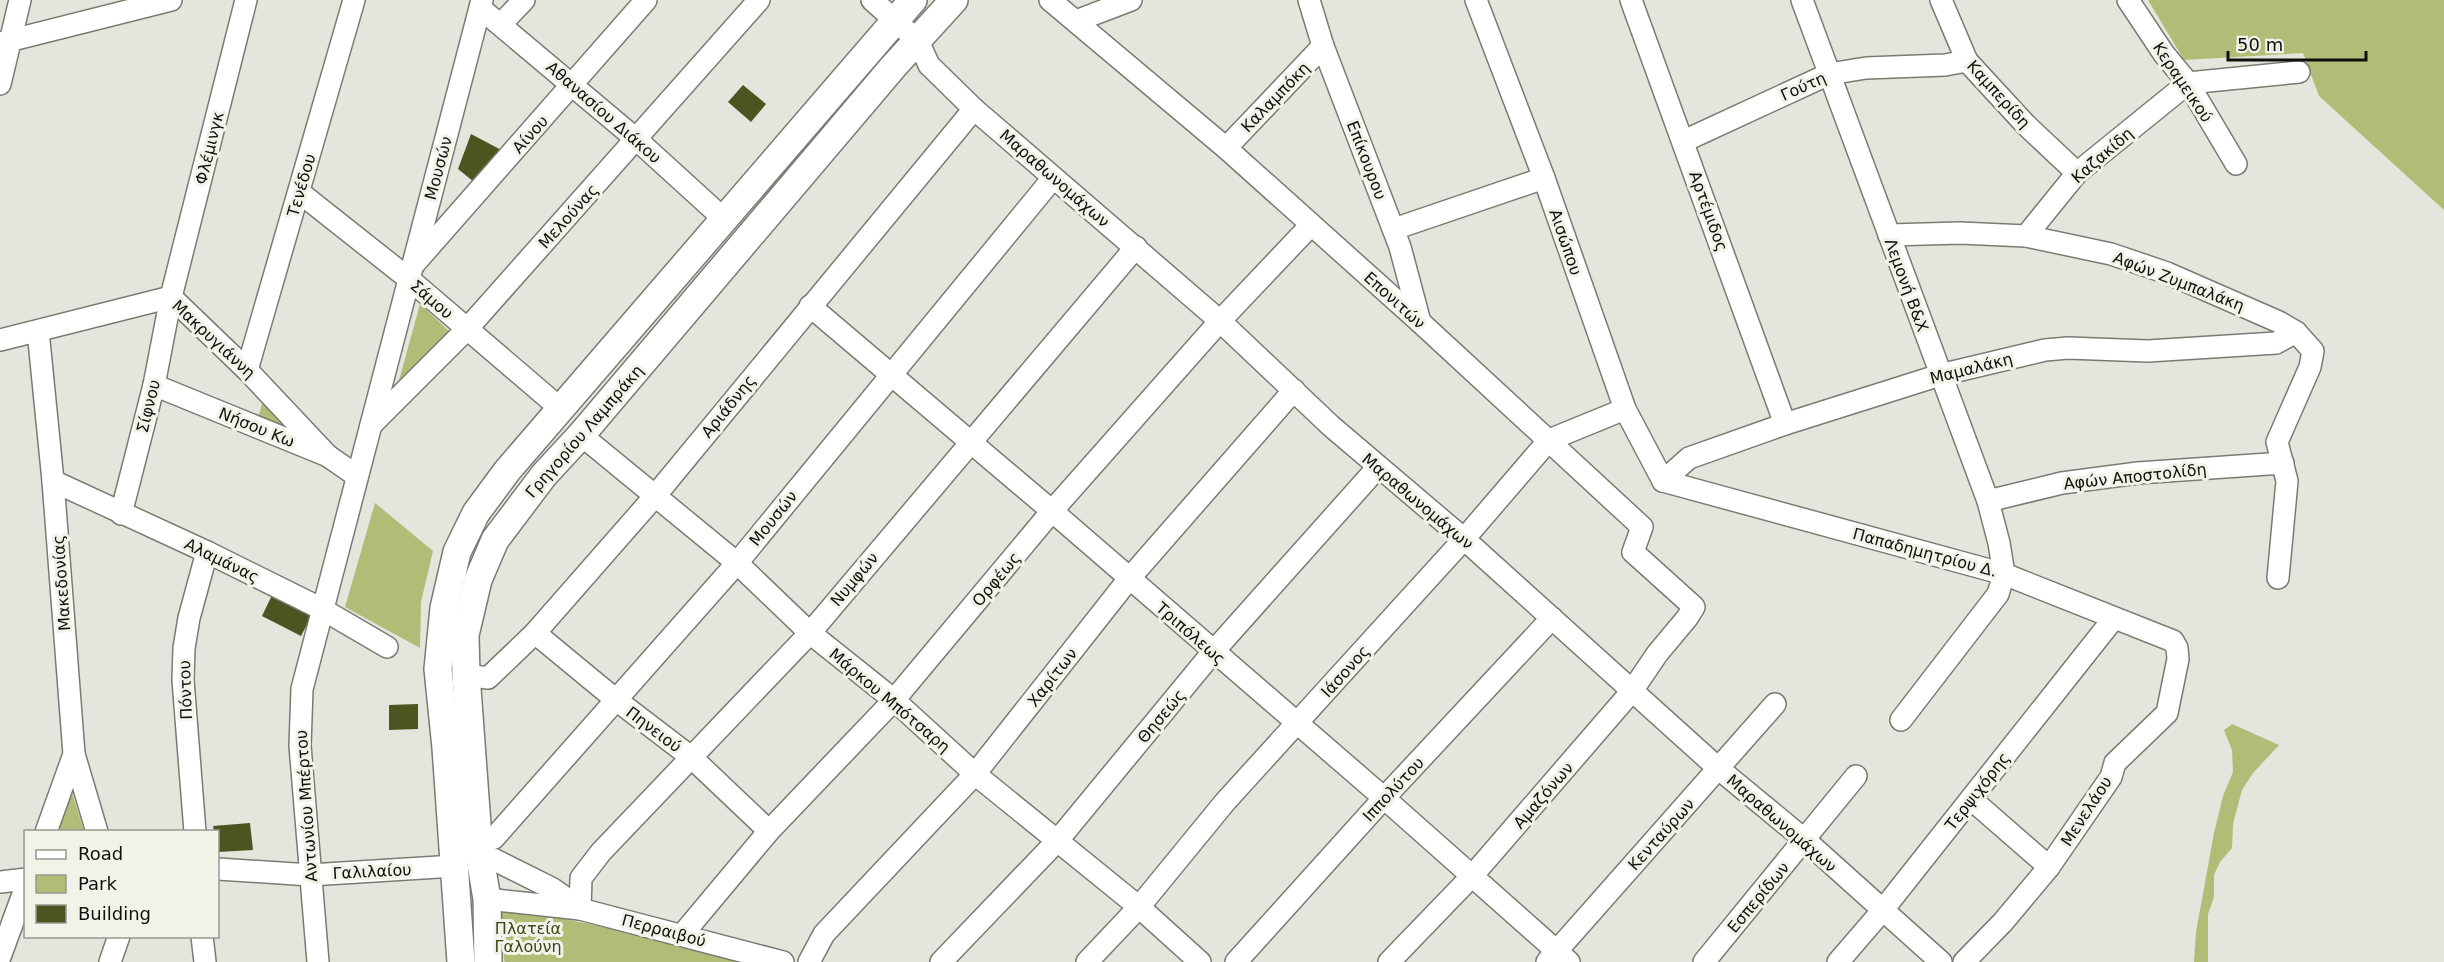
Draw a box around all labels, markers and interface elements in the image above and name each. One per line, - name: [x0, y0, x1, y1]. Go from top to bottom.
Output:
- scale bar: [2228, 24, 2366, 62]
- text: 50 m: [2237, 34, 2283, 55]
- street label: Κεραμεικού: [2149, 39, 2216, 126]
- street label: Καμπερίδη: [1963, 56, 2034, 132]
- street label: Αθανασίου Διάκου: [542, 57, 665, 167]
- street label: Καλαμπόκη: [1237, 58, 1314, 136]
- street label: Γούτη: [1778, 68, 1829, 105]
- street label: Φλέμινγκ: [191, 109, 228, 186]
- street label: Αίνου: [508, 112, 552, 157]
- street label: Επίκουρου: [1343, 118, 1390, 202]
- street label: Καζακίδη: [2068, 124, 2137, 187]
- street label: Μαραθωνομάχων: [996, 126, 1114, 231]
- street label: Μουσών: [421, 134, 456, 202]
- street label: Τενέδου: [283, 151, 320, 220]
- street label: Αρτέμιδος: [1685, 168, 1732, 254]
- street label: Μελούνας: [535, 180, 602, 252]
- street label: Αισώπου: [1545, 207, 1586, 278]
- street label: Λεμονή Β&Χ: [1881, 236, 1932, 335]
- street label: Αφών Ζυμπαλάκη: [2110, 248, 2247, 315]
- street label: Επονιτών: [1360, 268, 1429, 333]
- street label: Σάμου: [407, 276, 457, 323]
- street label: Μακρυγιάννη: [168, 296, 259, 383]
- street label: Μαμαλάκη: [1928, 349, 2014, 388]
- street label: Γρηγορίου Λαμπράκη: [522, 361, 647, 502]
- street label: Αριάδνης: [697, 371, 759, 442]
- street label: Σίφνου: [133, 378, 164, 435]
- street label: Νήσου Κω: [216, 404, 298, 451]
- street label: Μαραθωνομάχων: [1358, 449, 1477, 553]
- street label: Αφών Αποστολίδη: [2063, 460, 2207, 493]
- street label: Μουσών: [745, 487, 801, 550]
- street label: Παπαδημητρίου Δ.: [1851, 524, 1999, 581]
- street label: Μακεδονίας: [49, 534, 74, 632]
- street label: Αλαμάνας: [181, 534, 262, 587]
- street label: Ορφέως: [968, 548, 1024, 610]
- street label: Νυμφών: [826, 549, 882, 610]
- street label: Τριπόλεως: [1151, 597, 1229, 669]
- street label: Ιάσονος: [1317, 641, 1374, 701]
- street label: Μάρκου Μπότσαρη: [825, 644, 954, 756]
- street label: Χαρίτων: [1024, 644, 1081, 710]
- street label: Πόντου: [175, 660, 196, 720]
- street label: Θησεώς: [1133, 686, 1189, 747]
- street label: Πηνειού: [622, 702, 685, 756]
- street label: Αντωνίου Μπέρτου: [292, 729, 321, 883]
- street label: Τερψιχόρης: [1941, 749, 2014, 835]
- street label: Ιππολύτου: [1359, 753, 1428, 826]
- street label: Αμαζόνων: [1509, 758, 1577, 832]
- street label: Μαραθωνομάχων: [1723, 771, 1841, 876]
- street label: Μενελάου: [2057, 773, 2116, 850]
- street label: Κενταύρων: [1624, 794, 1699, 874]
- legend: [24, 830, 219, 938]
- text: Road: [78, 843, 123, 864]
- street label: Εσπερίδων: [1723, 858, 1793, 936]
- street label: Γαλιλαίου: [332, 860, 412, 883]
- text: Park: [78, 873, 117, 894]
- text: Building: [78, 903, 151, 924]
- street label: Περραιβού: [620, 910, 708, 951]
- park label: Πλατεία Γαλούνη: [494, 919, 562, 956]

